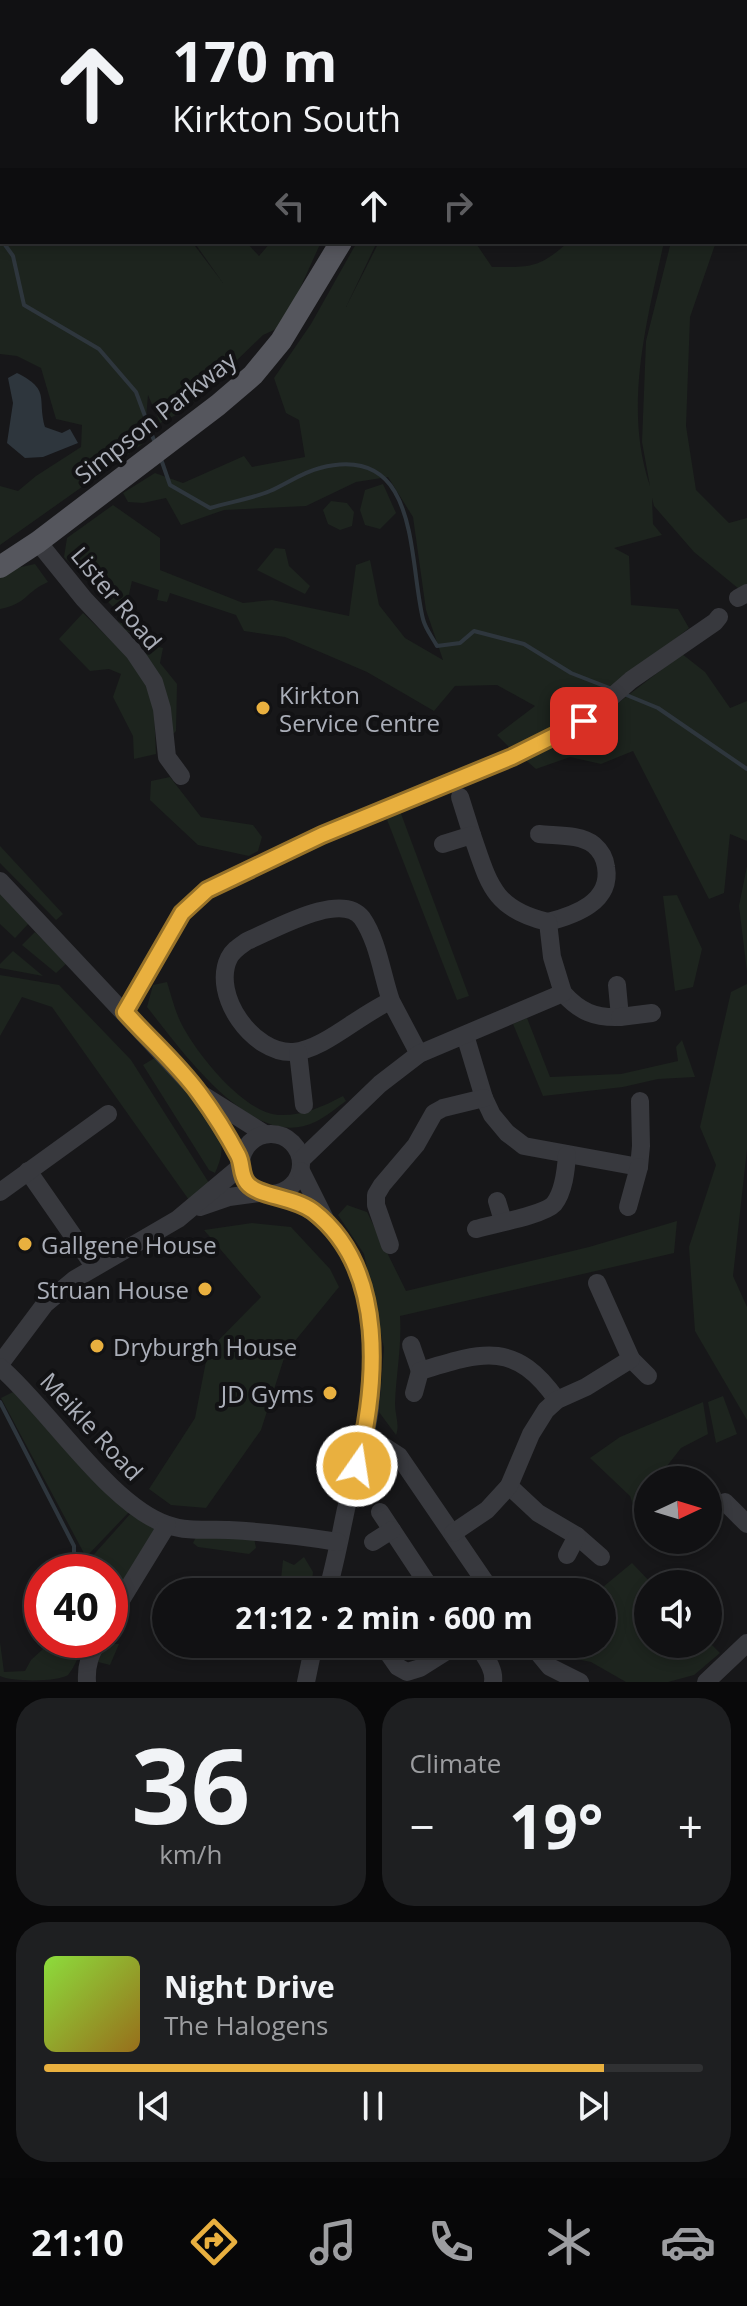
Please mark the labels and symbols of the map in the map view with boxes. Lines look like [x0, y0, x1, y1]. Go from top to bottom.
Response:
street label: Simpson Parkway [67, 343, 244, 491]
street label: Lister Road [64, 539, 170, 657]
place label: Kirkton Service Centre [279, 678, 440, 739]
pin [550, 687, 618, 755]
marker: Kirkton Service Centre [254, 699, 272, 717]
place label: Gallgene House [41, 1228, 217, 1261]
marker: Gallgene House [16, 1235, 34, 1253]
place label: Struan House [37, 1273, 189, 1306]
marker: Struan House [196, 1280, 214, 1298]
place label: Dryburgh House [113, 1330, 297, 1363]
marker: Dryburgh House [88, 1337, 106, 1355]
street label: Meikle Road [33, 1365, 151, 1487]
place label: JD Gyms [219, 1377, 314, 1410]
marker: JD Gyms [321, 1384, 339, 1402]
position arrow [315, 1424, 399, 1508]
north arrow [634, 1466, 722, 1554]
speed limit sign: 40 [24, 1554, 128, 1658]

